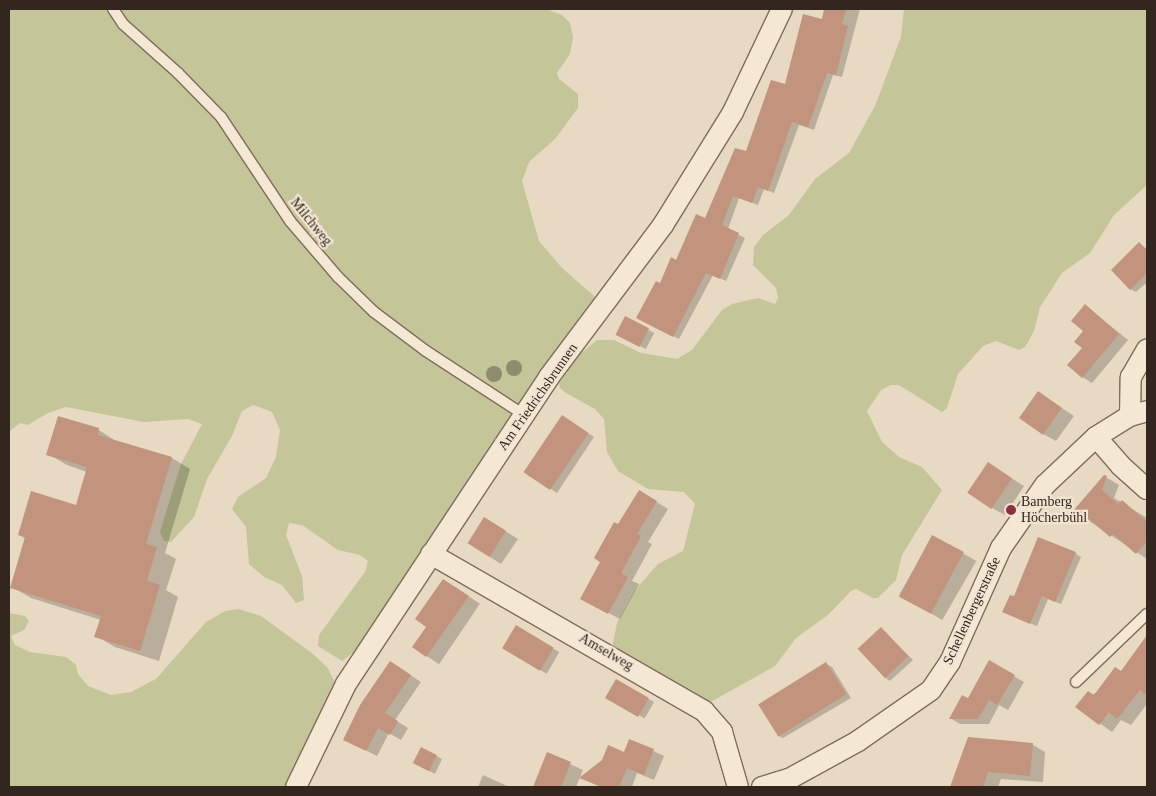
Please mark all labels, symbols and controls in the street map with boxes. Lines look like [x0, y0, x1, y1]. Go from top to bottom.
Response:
street label: Milchweg [287, 195, 335, 249]
street label: Am Friedrichsbrunnen [495, 340, 581, 454]
place label: Bamberg Höcherbühl [1021, 494, 1087, 526]
marker: Bamberg Höcherbühl [1005, 504, 1017, 516]
street label: Schellenbergerstraße [940, 554, 1004, 668]
street label: Amselweg [576, 630, 636, 674]

